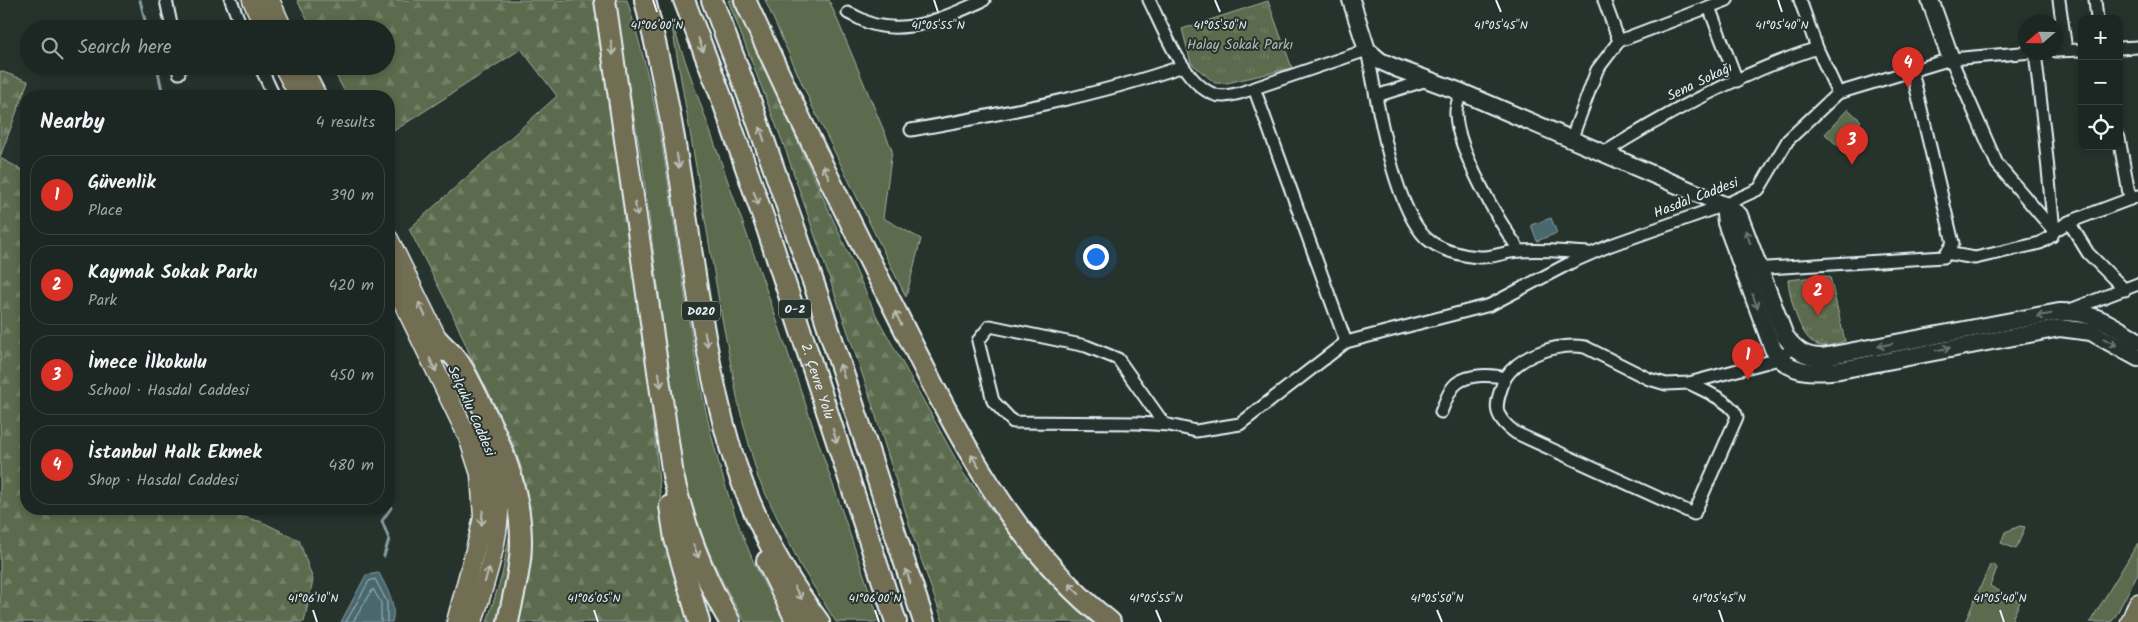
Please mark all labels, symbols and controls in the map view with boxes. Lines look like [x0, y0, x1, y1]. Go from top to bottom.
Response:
north arrow [2018, 15, 2063, 60]
map controls [2078, 15, 2123, 150]
button: + [2078, 15, 2123, 60]
text: 41°06'00"N [631, 16, 683, 35]
text: 41°05'55"N [911, 16, 965, 35]
text: 41°05'50"N [1193, 16, 1247, 35]
text: 41°05'45"N [1474, 16, 1528, 35]
text: 41°05'40"N [1755, 16, 1809, 35]
search box [20, 20, 395, 75]
text: Search here [78, 33, 172, 63]
icon: search [38, 34, 66, 62]
park label: Halay Sokak Parkı [1187, 34, 1293, 56]
one-way arrow [698, 38, 707, 53]
one-way arrow [608, 40, 618, 56]
pin: 4 [1892, 47, 1924, 88]
street label: Sena Sokağı [1663, 57, 1737, 107]
button: − [2078, 60, 2123, 105]
button: locate [2078, 105, 2123, 150]
text: Nearby [40, 106, 105, 139]
text: 4 results [316, 110, 375, 135]
pin: 3 [1836, 124, 1868, 165]
one-way arrow [757, 127, 766, 143]
one-way arrow [673, 153, 683, 169]
one-way arrow [820, 165, 830, 180]
text: Güvenlik [88, 168, 156, 198]
street label: Hasdal Caddesi [1650, 172, 1742, 224]
text: 1 [55, 183, 59, 208]
text: 390 m [330, 183, 374, 208]
one-way arrow [752, 190, 761, 206]
text: Place [88, 198, 122, 223]
one-way arrow [631, 201, 641, 217]
one-way arrow [1742, 229, 1751, 244]
your location [1083, 244, 1109, 270]
text: Kaymak Sokak Parkı [88, 258, 257, 288]
text: 2 [52, 273, 62, 298]
text: 420 m [329, 273, 374, 298]
pin: 2 [1802, 275, 1834, 316]
text: Park [88, 288, 117, 313]
one-way arrow [1751, 293, 1760, 308]
road number: O-2 [779, 300, 811, 318]
one-way arrow [417, 301, 427, 316]
road number: D020 [682, 302, 720, 321]
one-way arrow [2037, 310, 2053, 320]
one-way arrow [893, 311, 902, 326]
one-way arrow [702, 330, 712, 346]
one-way arrow [2102, 337, 2116, 347]
pin: 1 [1732, 339, 1764, 380]
street label: 2. Çevre Yolu [794, 340, 840, 423]
one-way arrow [1877, 341, 1893, 350]
one-way arrow [1935, 344, 1951, 354]
text: İmece İlkokulu [88, 348, 206, 378]
one-way arrow [428, 358, 438, 373]
street label: Selçuklu Caddesi [441, 362, 501, 460]
text: 3 [53, 363, 61, 388]
text: 450 m [329, 363, 374, 388]
one-way arrow [837, 363, 847, 379]
one-way arrow [655, 372, 665, 388]
text: School · Hasdal Caddesi [88, 378, 249, 403]
one-way arrow [831, 427, 840, 443]
text: İstanbul Halk Ekmek [88, 438, 262, 468]
text: 4 [53, 453, 61, 478]
text: 480 m [328, 453, 374, 478]
one-way arrow [969, 455, 979, 469]
text: Shop · Hasdal Caddesi [88, 468, 238, 493]
one-way arrow [477, 509, 487, 525]
one-way arrow [691, 543, 701, 558]
one-way arrow [483, 568, 493, 584]
one-way arrow [903, 569, 912, 584]
one-way arrow [1068, 583, 1080, 595]
one-way arrow [794, 586, 804, 600]
text: 41°06'10"N [288, 589, 338, 608]
text: 41°06'05"N [567, 589, 621, 608]
text: 41°06'00"N [849, 589, 901, 608]
text: 41°05'55"N [1129, 589, 1183, 608]
text: 41°05'50"N [1410, 589, 1464, 608]
text: 41°05'45"N [1692, 589, 1746, 608]
text: 41°05'40"N [1973, 589, 2027, 608]

